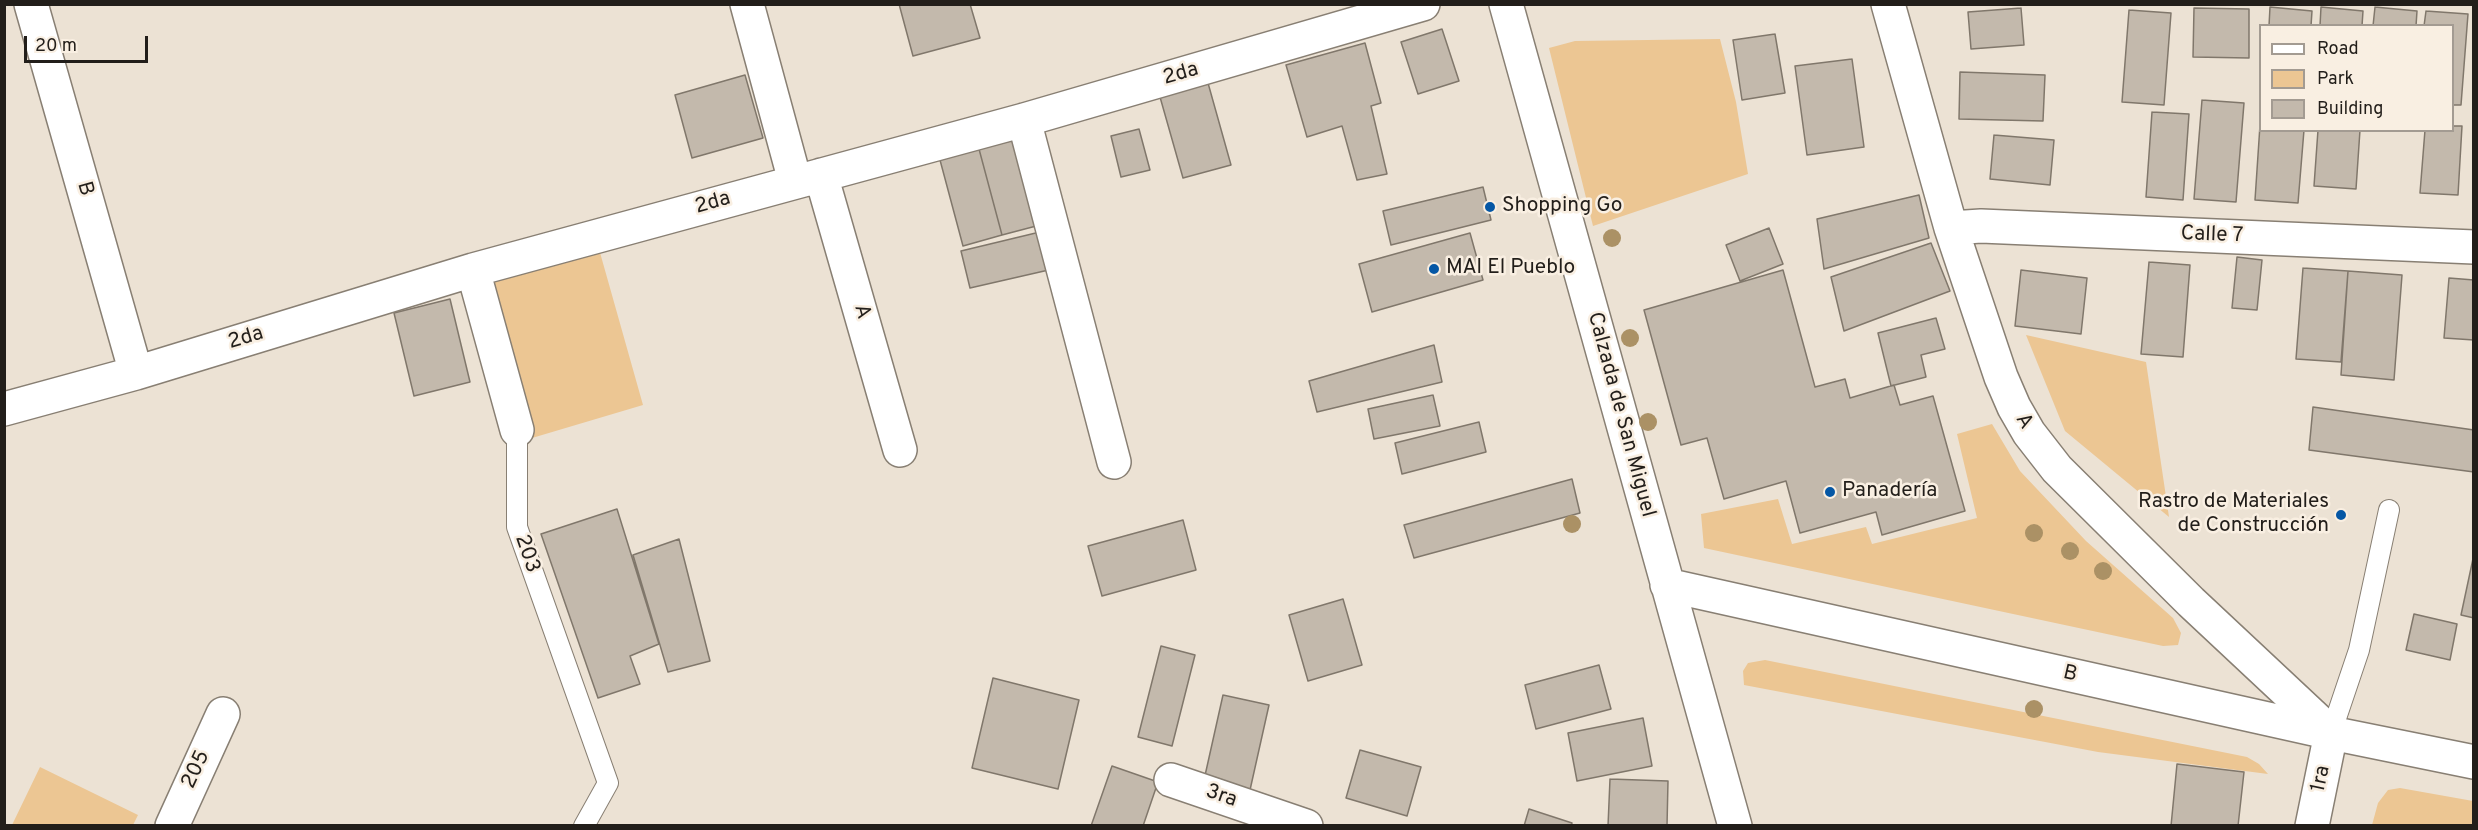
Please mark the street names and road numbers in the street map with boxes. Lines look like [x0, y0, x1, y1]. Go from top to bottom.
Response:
street label: 2da [1160, 58, 1202, 92]
street label: B [70, 179, 98, 199]
street label: 2da [692, 187, 734, 221]
street label: Calle 7 [2180, 222, 2244, 250]
street label: A [847, 302, 875, 322]
street label: Calzada de San Miguel [1581, 310, 1659, 520]
street label: 2da [225, 322, 267, 356]
street label: A [2009, 409, 2037, 435]
street label: 203 [508, 531, 544, 577]
street label: B [2060, 661, 2080, 689]
street label: 205 [177, 747, 217, 793]
street label: 1ra [2307, 763, 2337, 795]
street label: 3ra [1202, 780, 1240, 814]

